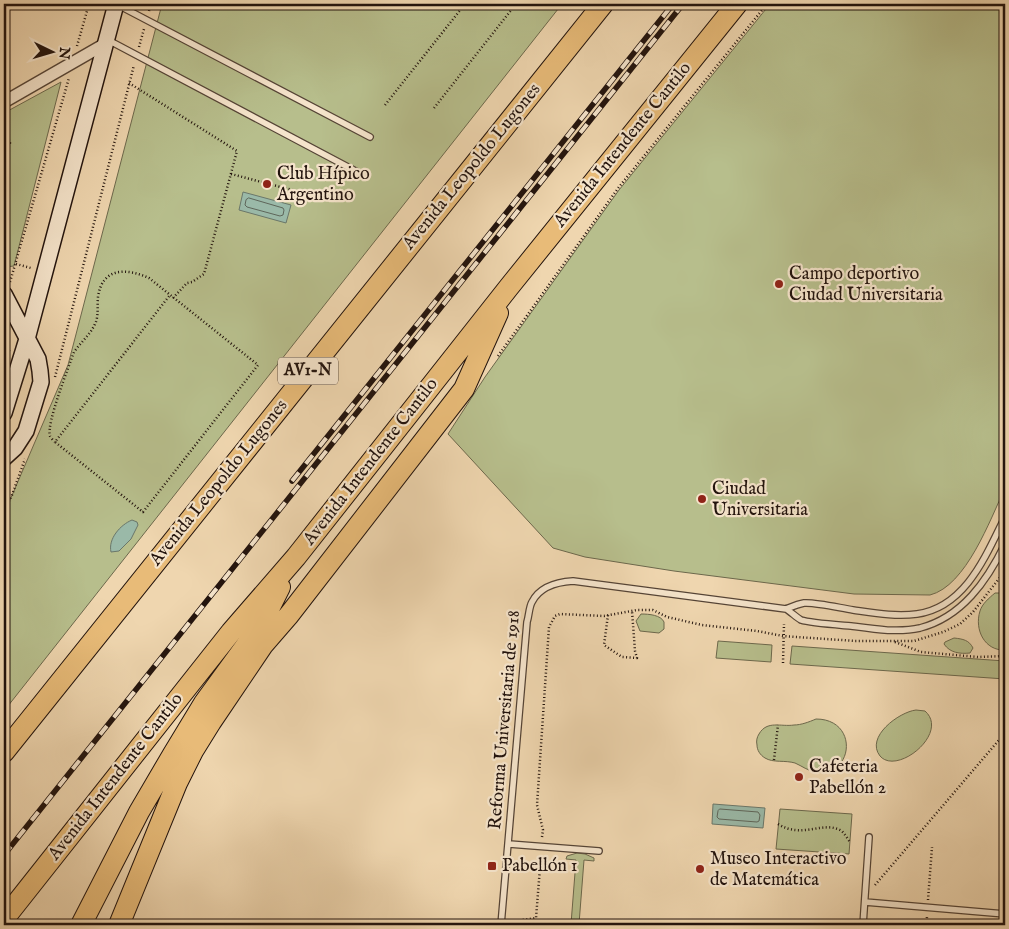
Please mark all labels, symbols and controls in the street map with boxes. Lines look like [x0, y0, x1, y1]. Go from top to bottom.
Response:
north arrow [28, 28, 78, 78]
text: N [54, 45, 74, 60]
street label: Avenida Intendente Cantilo [549, 57, 697, 233]
street label: Avenida Leopoldo Lugones [397, 79, 546, 256]
place label: Club Hípico Argentino [276, 163, 370, 207]
marker: Club Hípico Argentino [261, 178, 273, 190]
place label: Campo deportivo Ciudad Universitaria [789, 263, 943, 307]
marker: Campo deportivo Ciudad Universitaria [773, 278, 785, 290]
road number: AV1-N [278, 358, 338, 384]
street label: Avenida Intendente Cantilo [298, 373, 444, 551]
street label: Avenida Leopoldo Lugones [144, 395, 293, 572]
place label: Ciudad Universitaria [712, 478, 808, 522]
marker: Ciudad Universitaria [696, 493, 708, 505]
street label: Reforma Universitaria de 1918 [484, 609, 526, 831]
street label: Avenida Intendente Cantilo [43, 688, 189, 866]
place label: Cafeteria Pabellón 2 [809, 756, 886, 800]
marker: Cafeteria Pabellón 2 [793, 771, 805, 783]
place label: Museo Interactivo de Matemática [710, 848, 847, 892]
place label: Pabellón 1 [502, 855, 578, 878]
marker: Pabellón 1 [486, 860, 498, 872]
marker: Museo Interactivo de Matemática [694, 863, 706, 875]

